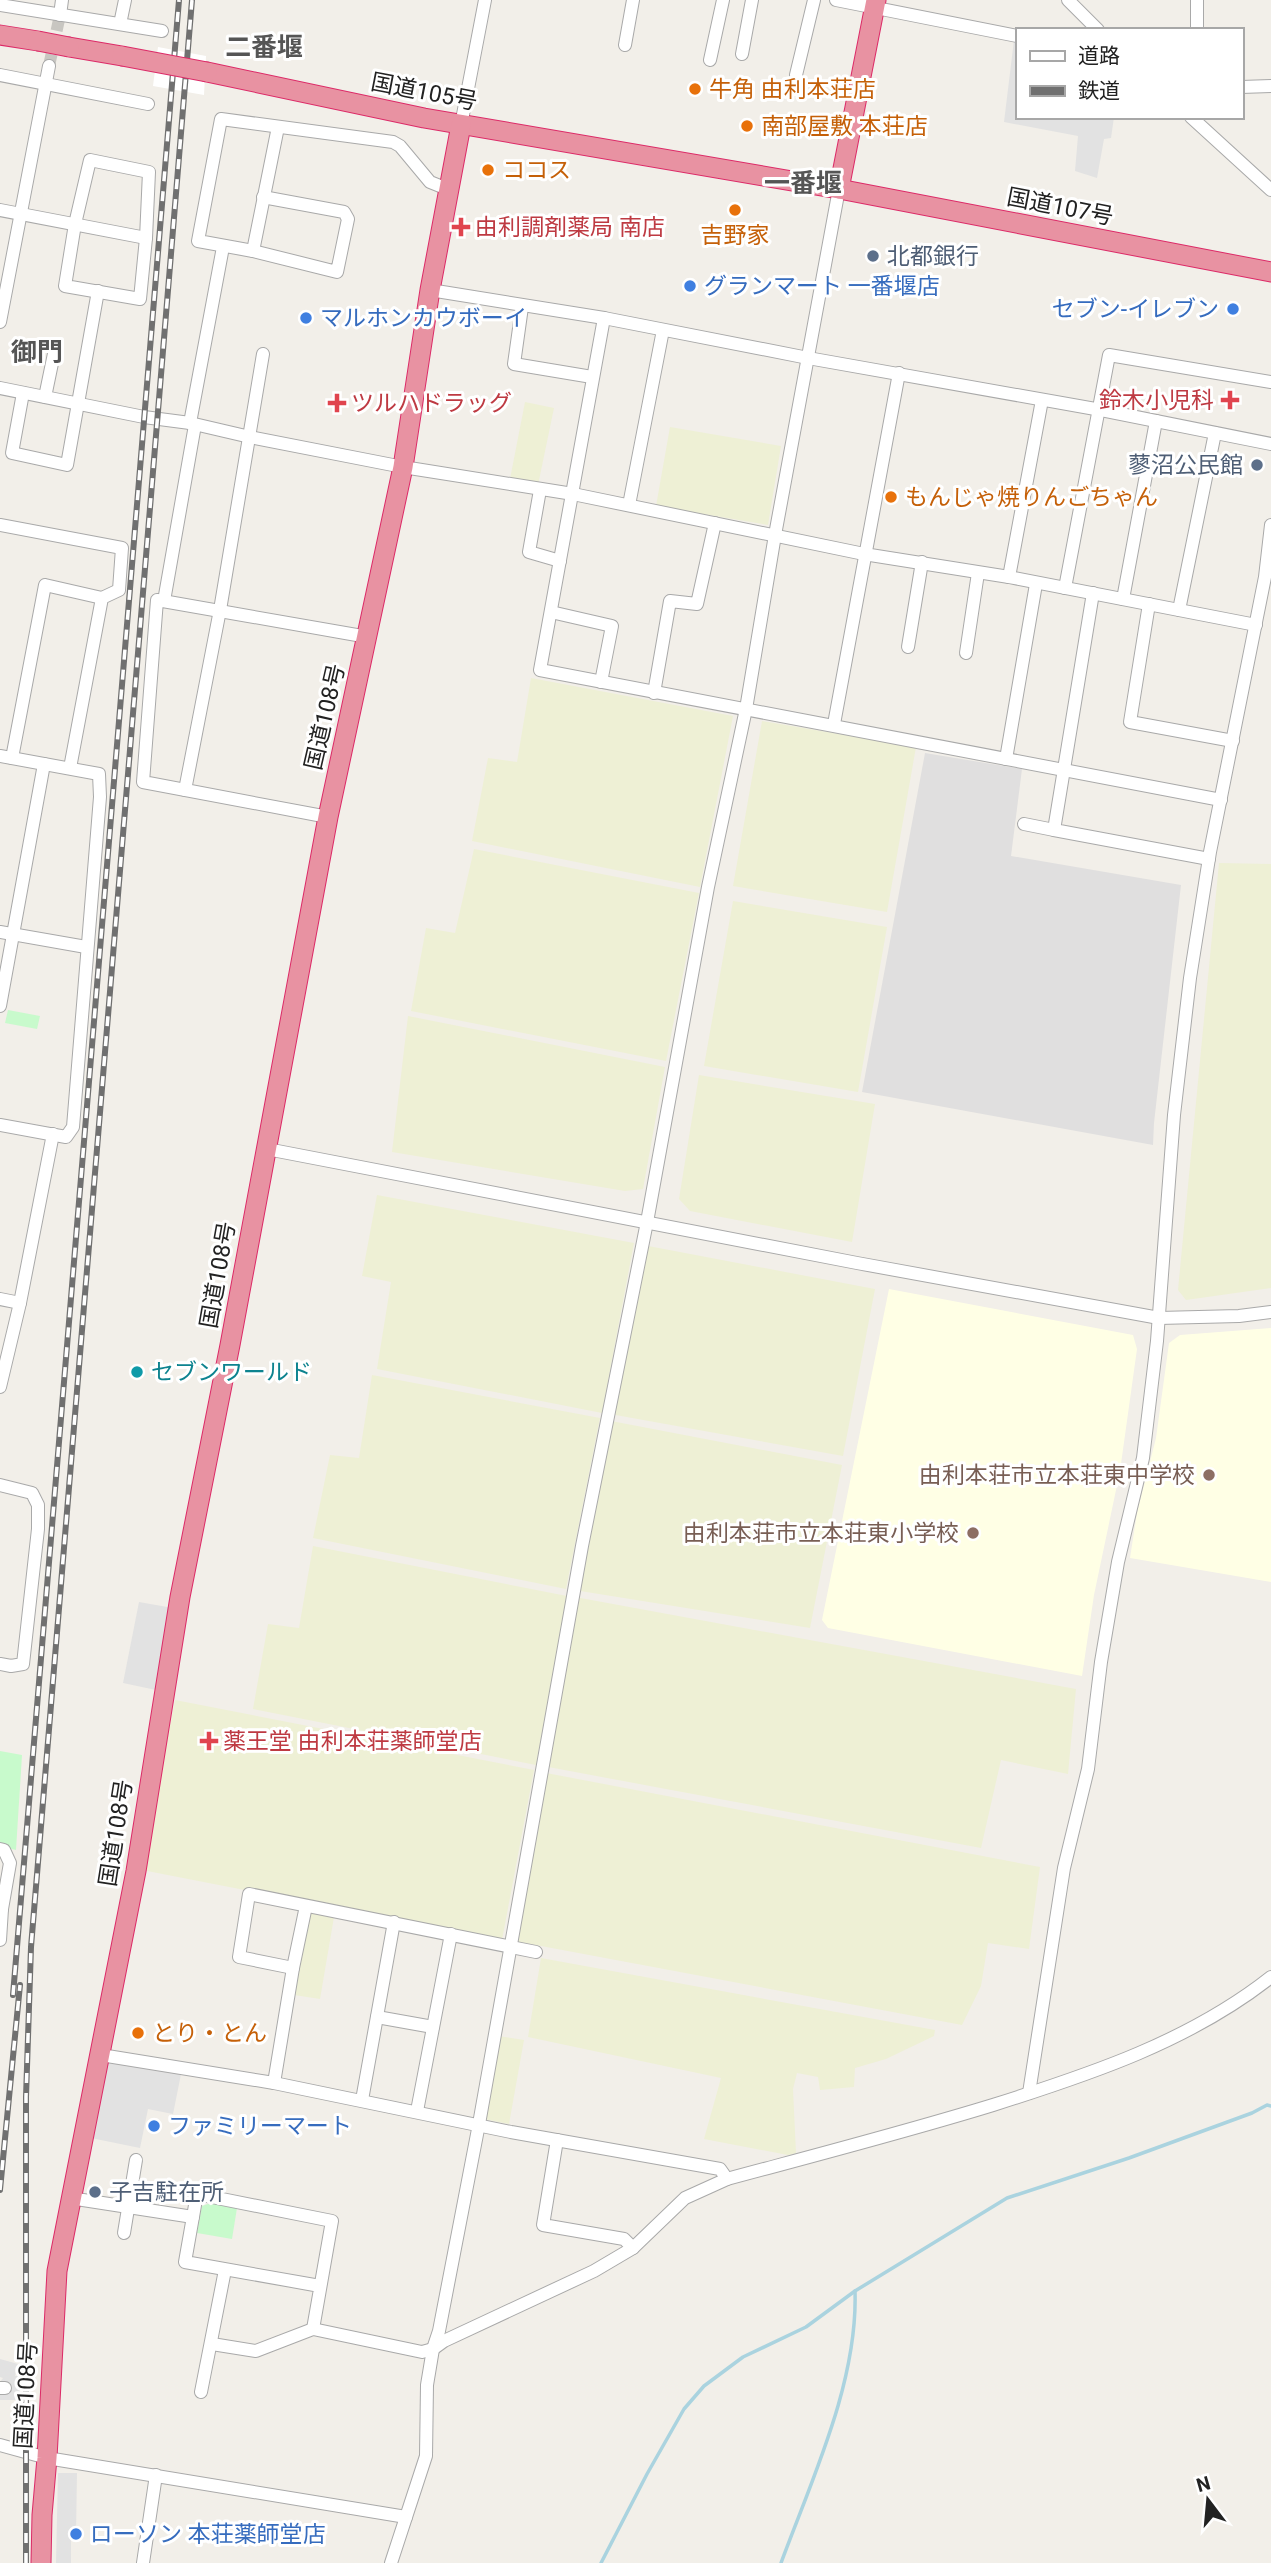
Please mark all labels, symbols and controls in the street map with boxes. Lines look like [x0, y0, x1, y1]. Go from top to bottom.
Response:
legend [1016, 28, 1243, 119]
district label: 二番堰 [225, 32, 303, 62]
text: 道路 [1078, 44, 1120, 68]
street label: 国道105号 [369, 68, 479, 116]
place label: 牛角 由利本荘店 [709, 76, 876, 103]
text: 鉄道 [1078, 79, 1120, 103]
marker: 牛角 由利本荘店 [687, 81, 703, 97]
place label: 南部屋敷 本荘店 [761, 113, 928, 140]
marker: 南部屋敷 本荘店 [739, 118, 755, 134]
place label: ココス [502, 157, 571, 184]
marker: ココス [480, 162, 496, 178]
district label: 一番堰 [764, 168, 842, 198]
street label: 国道107号 [1005, 183, 1115, 231]
marker: 吉野家 [727, 202, 743, 218]
place label: 由利調剤薬局 南店 [475, 214, 665, 241]
marker: 由利調剤薬局 南店 [453, 219, 469, 235]
place label: 吉野家 [701, 222, 770, 249]
place label: 北都銀行 [887, 243, 979, 270]
marker: 北都銀行 [865, 248, 881, 264]
place label: グランマート 一番堰店 [704, 273, 940, 300]
marker: グランマート 一番堰店 [682, 278, 698, 294]
place label: セブン-イレブン [1052, 296, 1219, 323]
marker: セブン-イレブン [1225, 301, 1241, 317]
place label: マルホンカウボーイ [320, 305, 527, 332]
marker: マルホンカウボーイ [298, 310, 314, 326]
district label: 御門 [11, 337, 63, 367]
place label: 鈴木小児科 [1099, 387, 1214, 414]
place label: ツルハドラッグ [351, 390, 512, 417]
marker: 鈴木小児科 [1220, 390, 1240, 410]
marker: ツルハドラッグ [329, 395, 345, 411]
place label: 蓼沼公民館 [1128, 452, 1243, 479]
marker: 蓼沼公民館 [1249, 457, 1265, 473]
place label: もんじゃ焼りんごちゃん [905, 484, 1158, 511]
marker: もんじゃ焼りんごちゃん [883, 489, 899, 505]
street label: 国道108号 [300, 661, 350, 773]
street label: 国道108号 [195, 1220, 241, 1330]
place label: セブンワールド [151, 1359, 312, 1386]
marker: セブンワールド [129, 1364, 145, 1380]
place label: 由利本荘市立本荘東中学校 [919, 1462, 1195, 1489]
marker: 由利本荘市立本荘東中学校 [1201, 1467, 1217, 1483]
place label: 由利本荘市立本荘東小学校 [683, 1520, 959, 1547]
marker: 由利本荘市立本荘東小学校 [965, 1525, 981, 1541]
place label: 薬王堂 由利本荘薬師堂店 [223, 1728, 482, 1755]
marker: 薬王堂 由利本荘薬師堂店 [201, 1733, 217, 1749]
street label: 国道108号 [94, 1778, 138, 1888]
place label: とり・とん [152, 2020, 267, 2047]
marker: とり・とん [130, 2025, 146, 2041]
place label: ファミリーマート [168, 2113, 352, 2140]
marker: ファミリーマート [146, 2118, 162, 2134]
place label: 子吉駐在所 [109, 2179, 224, 2206]
marker: 子吉駐在所 [87, 2184, 103, 2200]
street label: 国道108号 [10, 2340, 42, 2450]
north arrow [1173, 2465, 1243, 2535]
text: N [1194, 2471, 1213, 2497]
place label: ローソン 本荘薬師堂店 [90, 2521, 326, 2548]
marker: ローソン 本荘薬師堂店 [68, 2526, 84, 2542]

